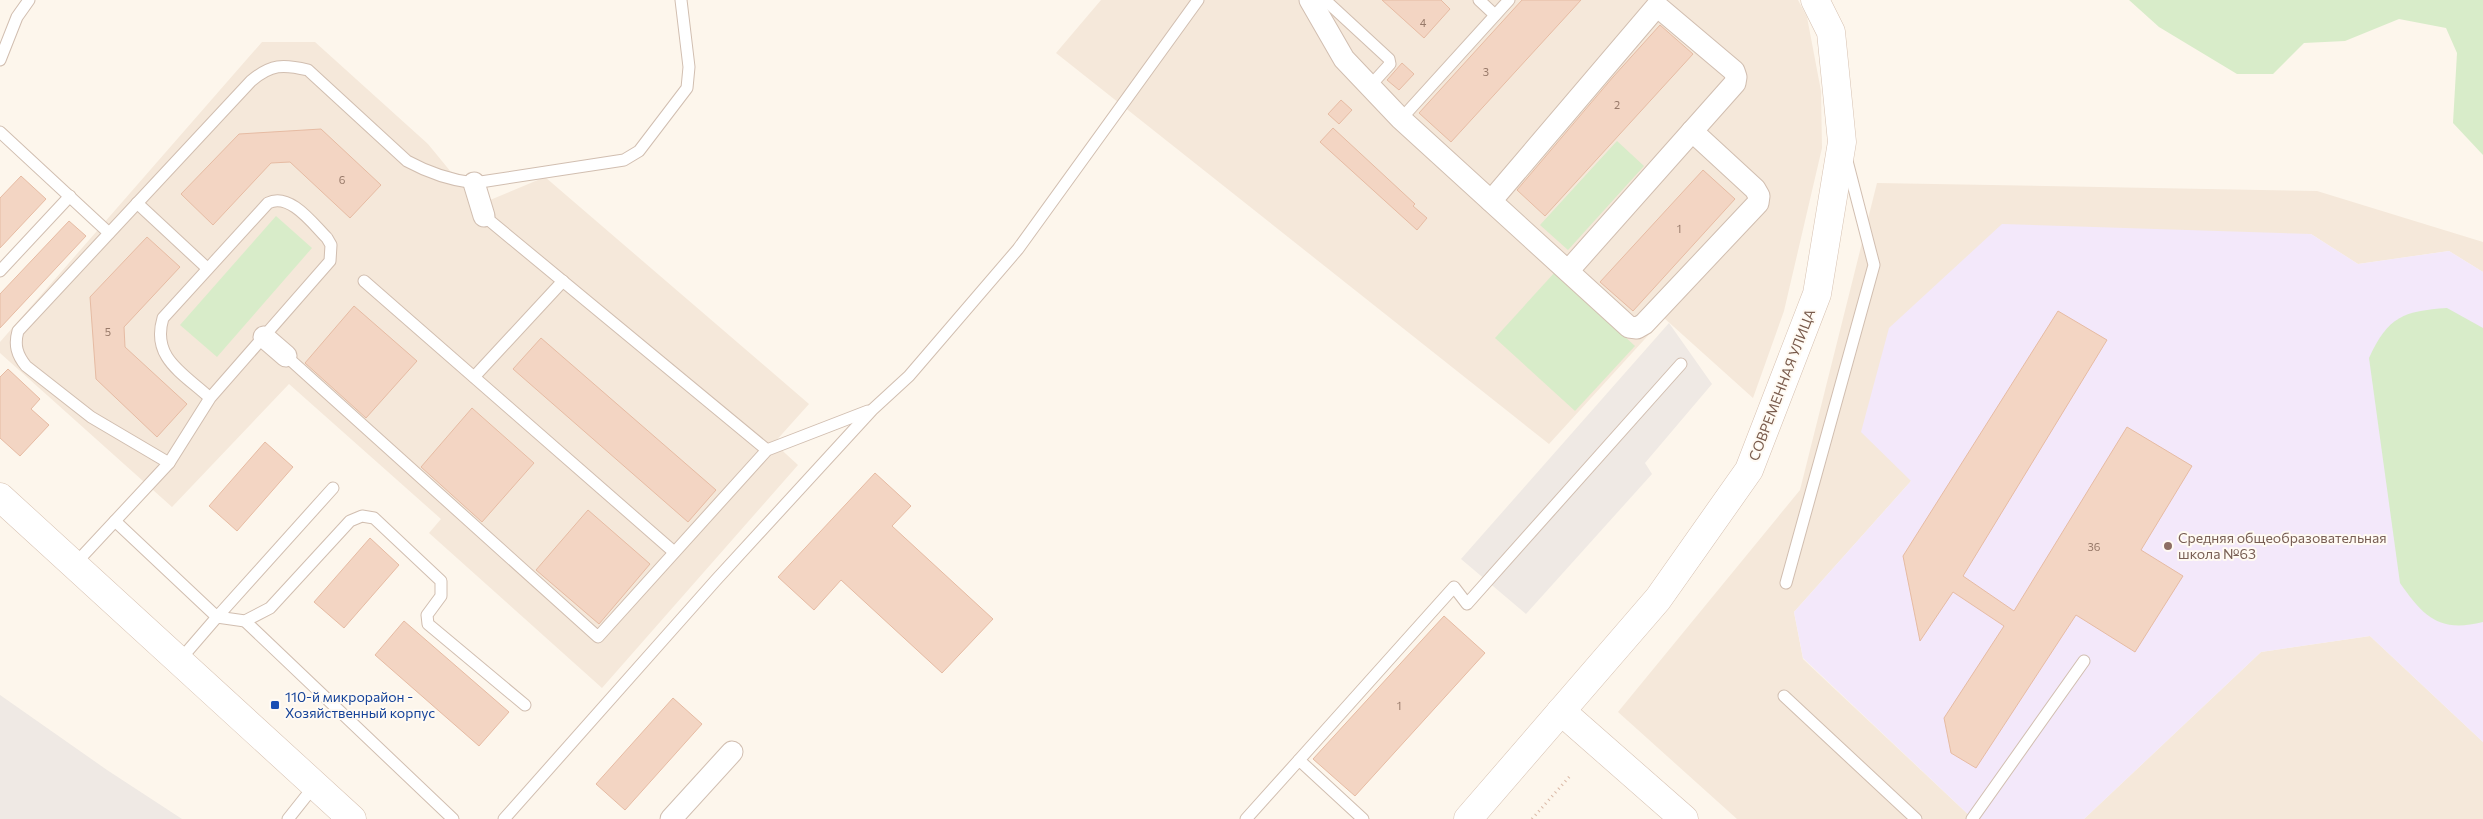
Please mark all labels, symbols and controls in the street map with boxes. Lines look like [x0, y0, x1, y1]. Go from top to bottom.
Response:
house number: 4 [1420, 16, 1427, 29]
house number: 3 [1483, 65, 1489, 78]
house number: 2 [1614, 98, 1620, 111]
house number: 6 [339, 173, 346, 186]
house number: 1 [1677, 222, 1681, 235]
street label: СОВРЕМЕННАЯ УЛИЦА [1745, 306, 1818, 463]
house number: 5 [105, 325, 111, 338]
place label: Средняя общеобразовательная школа №63 [2178, 529, 2387, 562]
house number: 36 [2088, 540, 2101, 553]
marker: Средняя общеобразовательная школа №63 [2162, 540, 2174, 552]
place label: 110-й микрорайон - Хозяйственный корпус [285, 688, 435, 721]
marker: 110-й микрорайон - Хозяйственный корпус [269, 699, 281, 711]
house number: 1 [1397, 699, 1401, 712]

